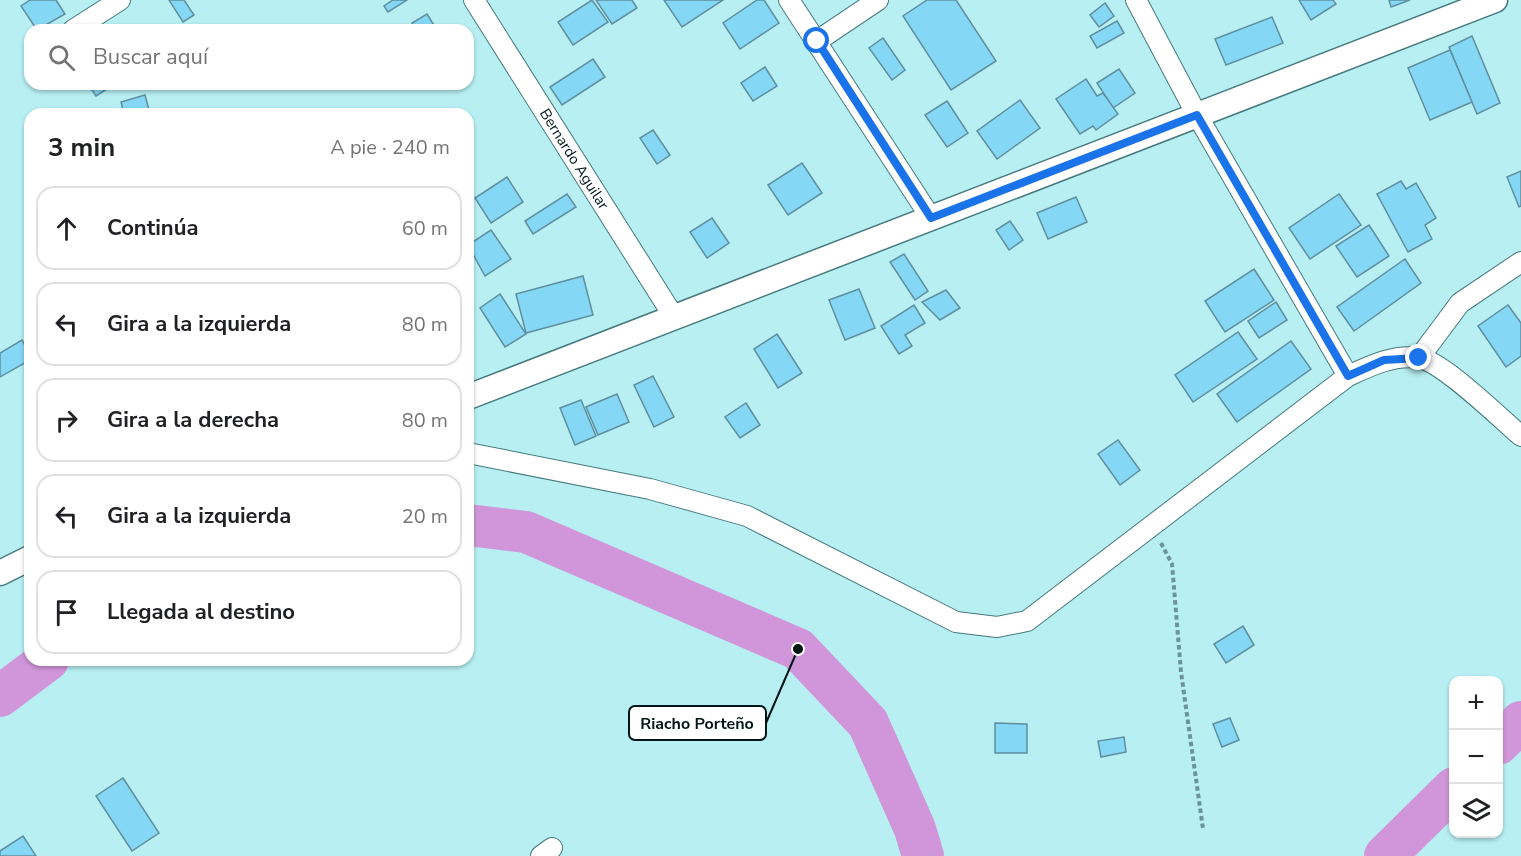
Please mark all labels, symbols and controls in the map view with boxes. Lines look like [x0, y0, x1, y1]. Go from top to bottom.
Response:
search box [24, 24, 474, 90]
route start [803, 27, 829, 53]
icon: search [45, 41, 78, 74]
text: Buscar aquí [93, 42, 208, 72]
street label: Bernardo Aguilar [535, 105, 614, 214]
text: 3 min [48, 130, 115, 165]
text: A pie · 240 m [330, 134, 450, 161]
icon: ahead [50, 212, 83, 245]
text: Continúa [107, 213, 198, 243]
text: 60 m [402, 215, 448, 242]
icon: left [50, 308, 83, 341]
text: Gira a la izquierda [107, 309, 291, 339]
text: 80 m [402, 311, 448, 338]
route end [1405, 344, 1431, 370]
icon: right [50, 404, 83, 437]
text: Gira a la derecha [107, 405, 279, 435]
text: 80 m [402, 407, 448, 434]
icon: left [50, 500, 83, 533]
text: Gira a la izquierda [107, 501, 291, 531]
text: 20 m [402, 503, 448, 530]
icon: arrive [50, 596, 83, 629]
text: Llegada al destino [107, 597, 295, 627]
map controls [1449, 676, 1503, 838]
button: + [1449, 676, 1503, 730]
callout: Riacho Porteño [629, 706, 766, 740]
text: Riacho Porteño [640, 713, 754, 735]
button: − [1449, 730, 1503, 784]
button: layers [1449, 784, 1503, 838]

